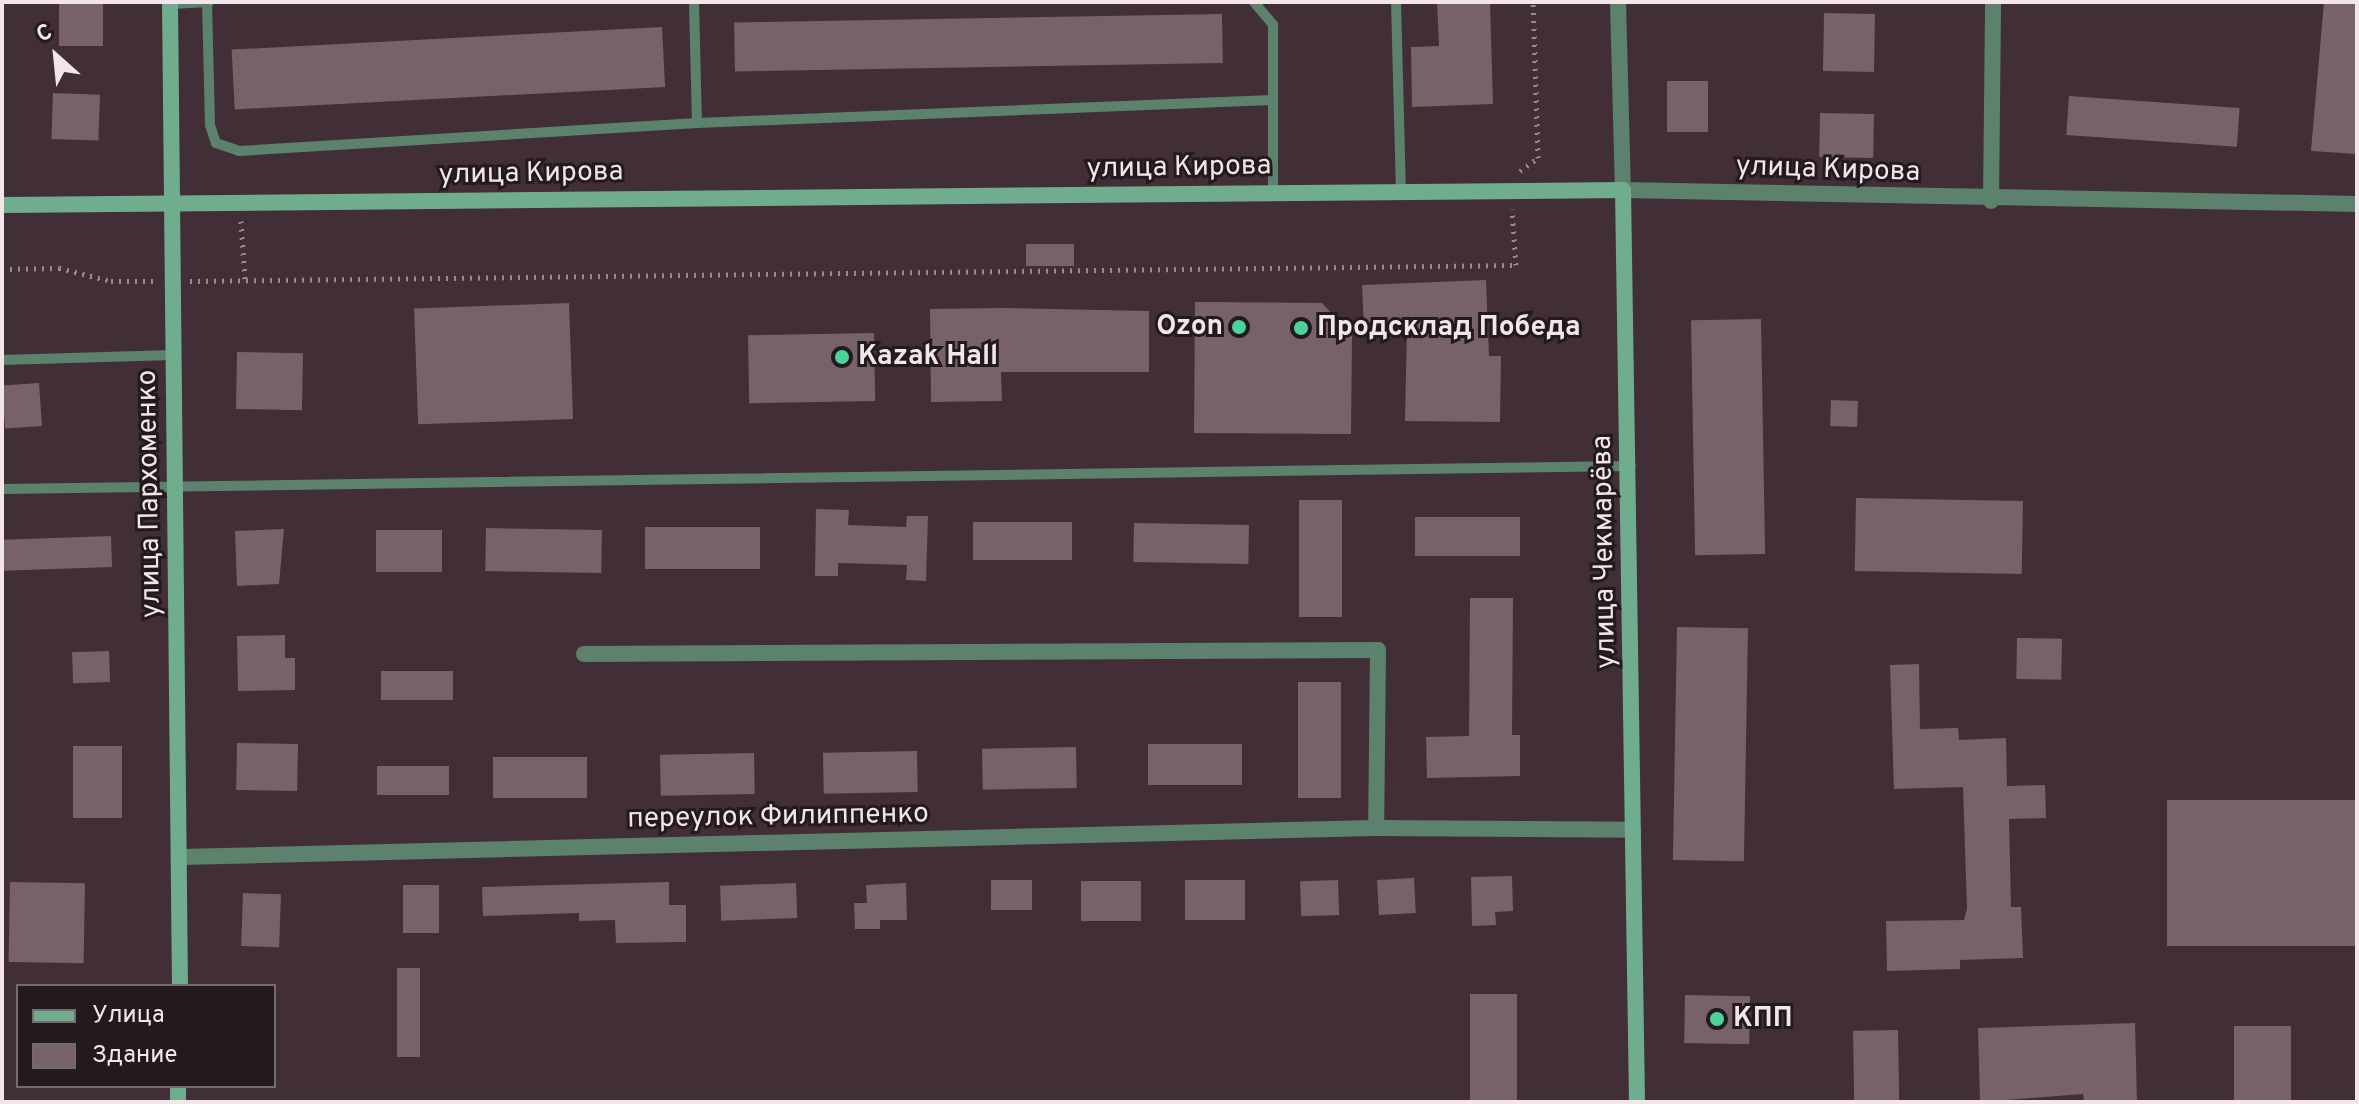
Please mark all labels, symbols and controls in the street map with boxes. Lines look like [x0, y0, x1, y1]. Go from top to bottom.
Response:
north arrow [16, 16, 96, 96]
text: С [32, 19, 57, 49]
street label: улица Кирова [1086, 150, 1272, 186]
street label: улица Кирова [1735, 150, 1921, 190]
street label: улица Кирова [438, 156, 624, 192]
place label: Ozon [1156, 310, 1223, 344]
place label: Продсклад Победа [1317, 311, 1581, 345]
marker: Ozon [1230, 318, 1248, 336]
marker: Продсклад Победа [1292, 319, 1310, 337]
place label: Kazak Hall [858, 340, 998, 374]
marker: Kazak Hall [833, 348, 851, 366]
street label: улица Пархоменко [131, 370, 169, 618]
street label: улица Чекмарёва [1586, 435, 1624, 669]
street label: переулок Филиппенко [627, 798, 929, 836]
legend [16, 984, 276, 1088]
text: Улица [92, 1001, 165, 1031]
place label: КПП [1733, 1002, 1793, 1036]
marker: КПП [1708, 1010, 1726, 1028]
text: Здание [92, 1041, 178, 1071]

